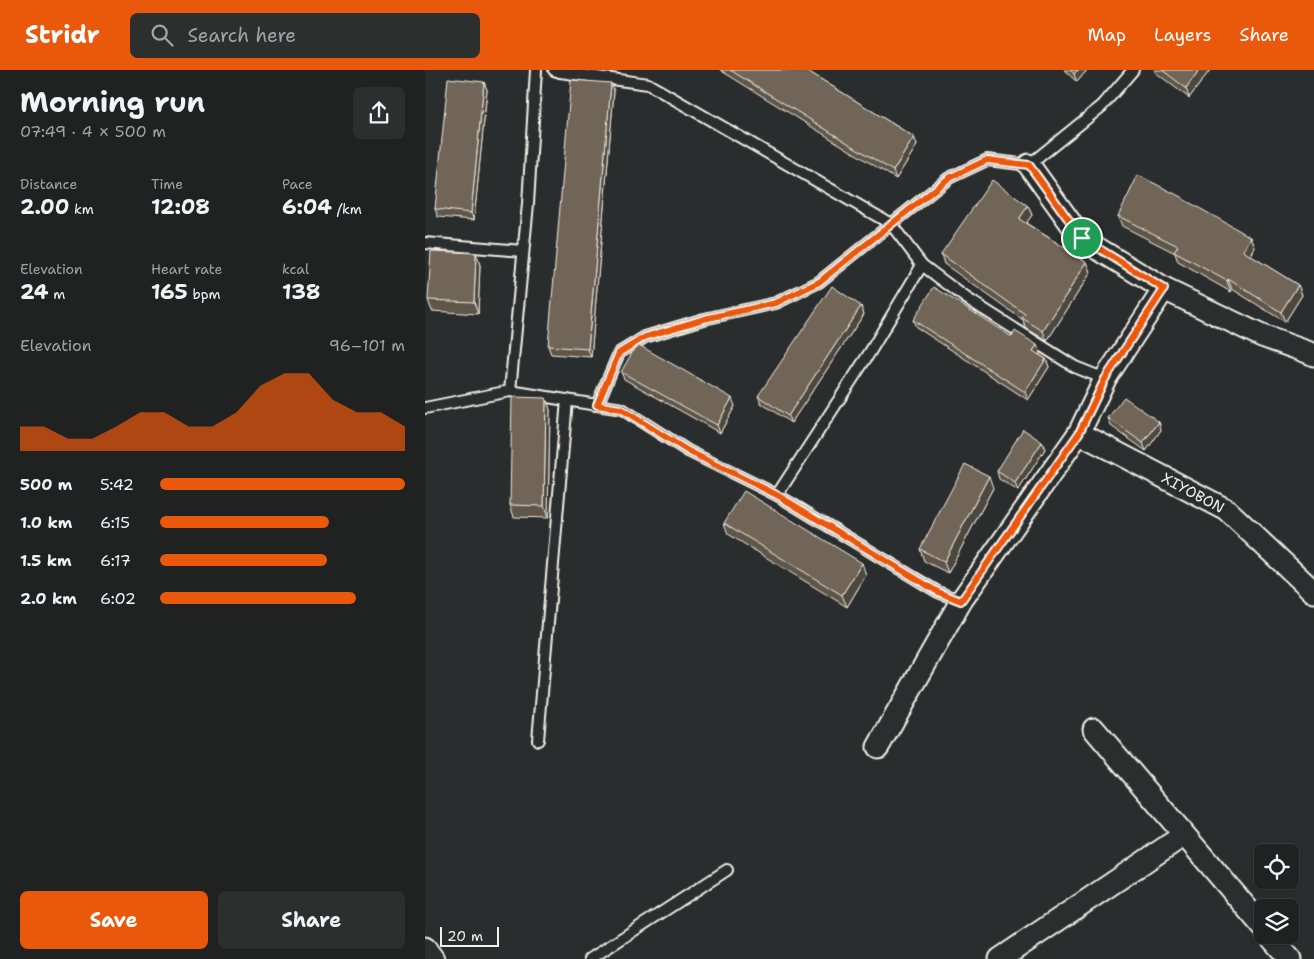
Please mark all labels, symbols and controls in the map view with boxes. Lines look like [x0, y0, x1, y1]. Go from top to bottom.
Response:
search box [130, 13, 480, 58]
text: Stridr [25, 19, 100, 51]
icon: search [148, 21, 176, 49]
text: Search here [188, 23, 296, 48]
text: Map [1088, 23, 1126, 47]
text: Layers [1154, 23, 1211, 47]
text: Share [1239, 23, 1289, 47]
text: Morning run [20, 83, 205, 121]
button: share [353, 87, 405, 139]
text: 07:49 · 4 × 500 m [20, 121, 166, 142]
text: Distance [20, 175, 77, 193]
text: Time [151, 175, 183, 193]
text: Pace [282, 175, 313, 193]
text: 2.00 [20, 193, 69, 221]
text: 12:08 [151, 193, 210, 221]
text: 6:04 [282, 193, 332, 221]
text: km [69, 200, 94, 218]
text: /km [332, 200, 362, 218]
pin [1061, 217, 1103, 259]
icon: arrive [1068, 224, 1096, 252]
text: Elevation [20, 260, 83, 278]
text: Heart rate [151, 260, 222, 278]
text: kcal [282, 260, 309, 278]
text: 24 [20, 278, 49, 306]
text: 165 [151, 278, 188, 306]
text: 138 [282, 278, 320, 306]
text: m [49, 285, 65, 303]
text: bpm [188, 285, 221, 303]
text: Elevation [20, 335, 92, 356]
text: 96–101 m [329, 335, 405, 356]
street label: XIYOBON [1158, 468, 1228, 518]
text: 500 m [20, 474, 72, 495]
text: 5:42 [100, 474, 134, 495]
text: 1.0 km [20, 512, 72, 533]
text: 6:15 [100, 512, 130, 533]
text: 1.5 km [20, 550, 72, 571]
text: 6:17 [100, 550, 131, 571]
text: 2.0 km [20, 588, 77, 609]
text: 6:02 [100, 588, 136, 609]
map controls [1254, 844, 1299, 944]
button: locate [1254, 844, 1299, 889]
button: Save [20, 891, 208, 949]
button: Share [218, 891, 405, 949]
button: layers [1254, 899, 1299, 944]
scale bar [440, 924, 499, 947]
text: 20 m [447, 927, 483, 945]

